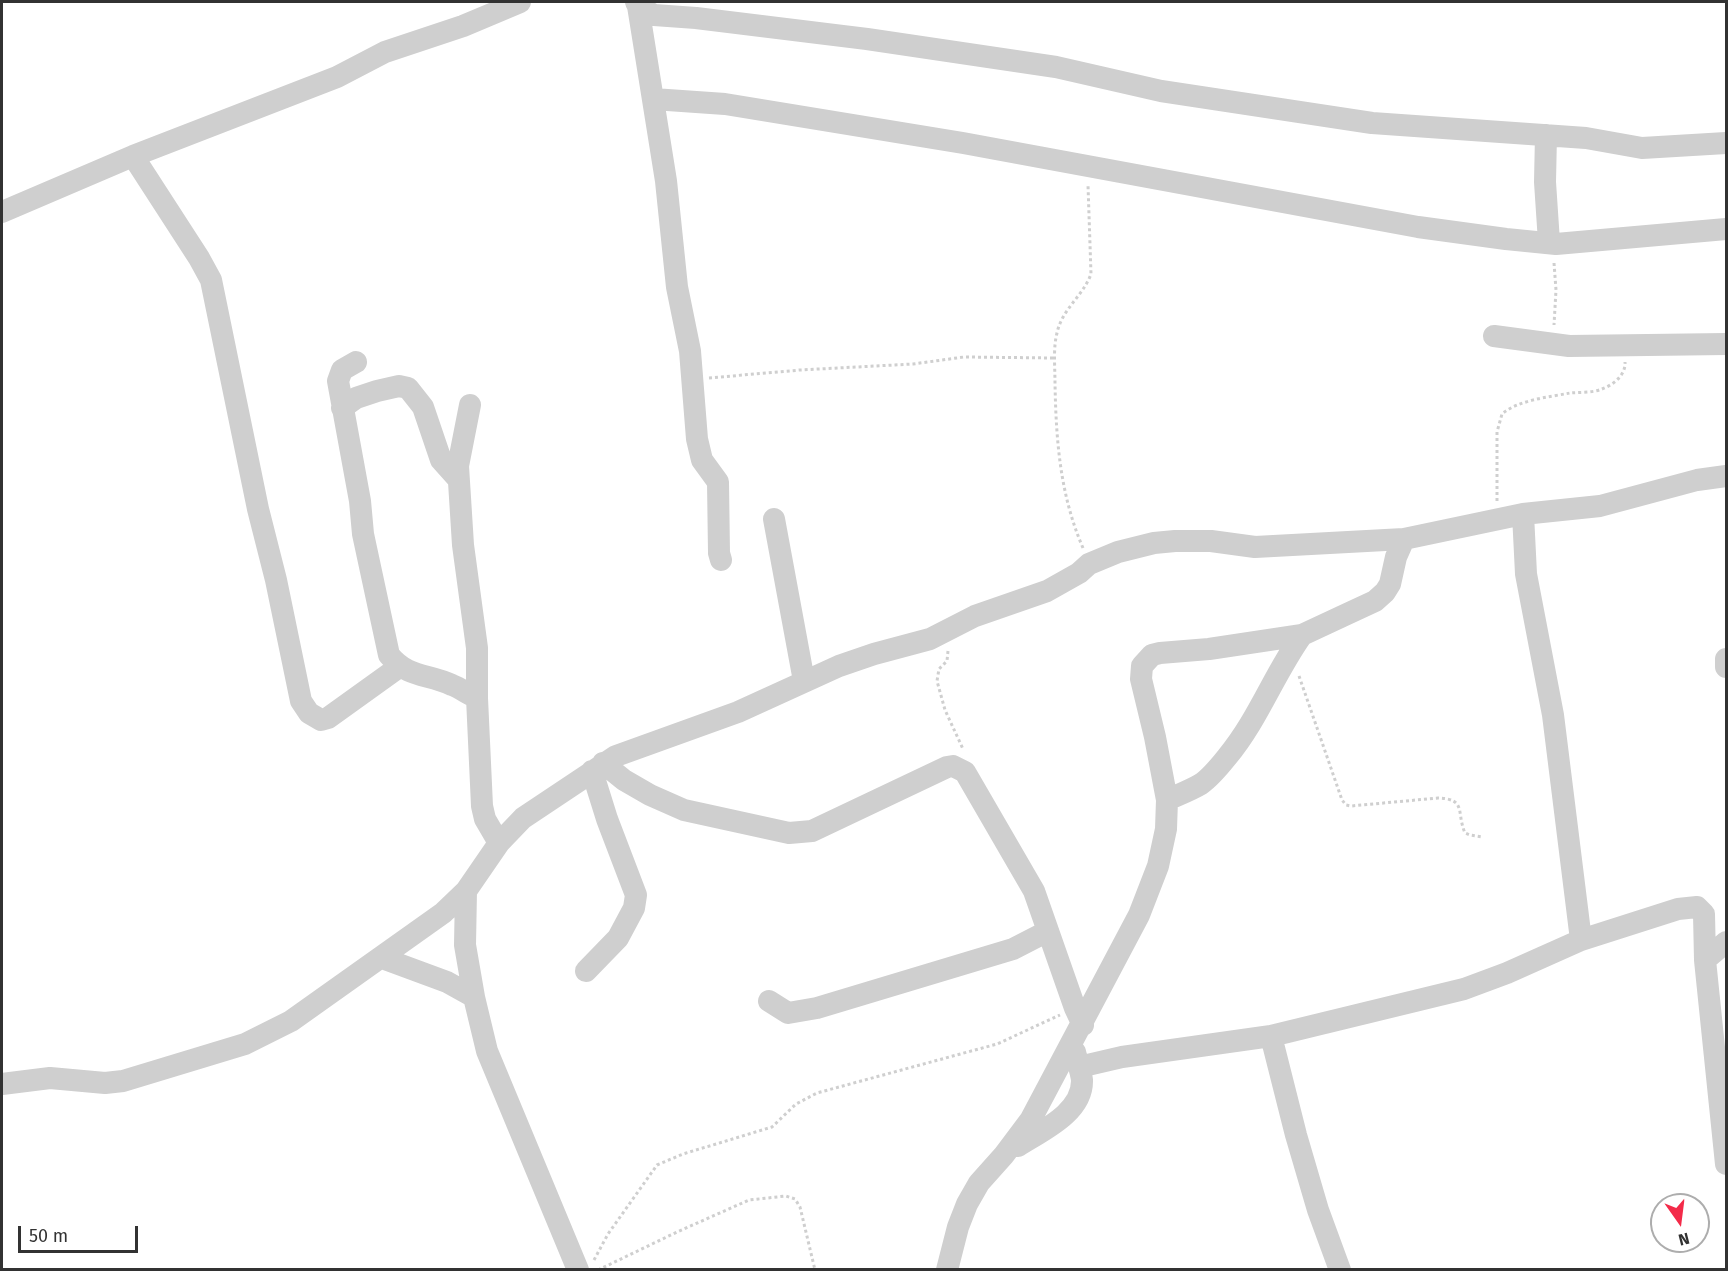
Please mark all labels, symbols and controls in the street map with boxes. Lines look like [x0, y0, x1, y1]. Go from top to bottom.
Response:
north arrow [1650, 1193, 1710, 1253]
scale bar [21, 1214, 141, 1252]
text: 50 m [29, 1225, 68, 1247]
text: N [1677, 1229, 1691, 1250]

